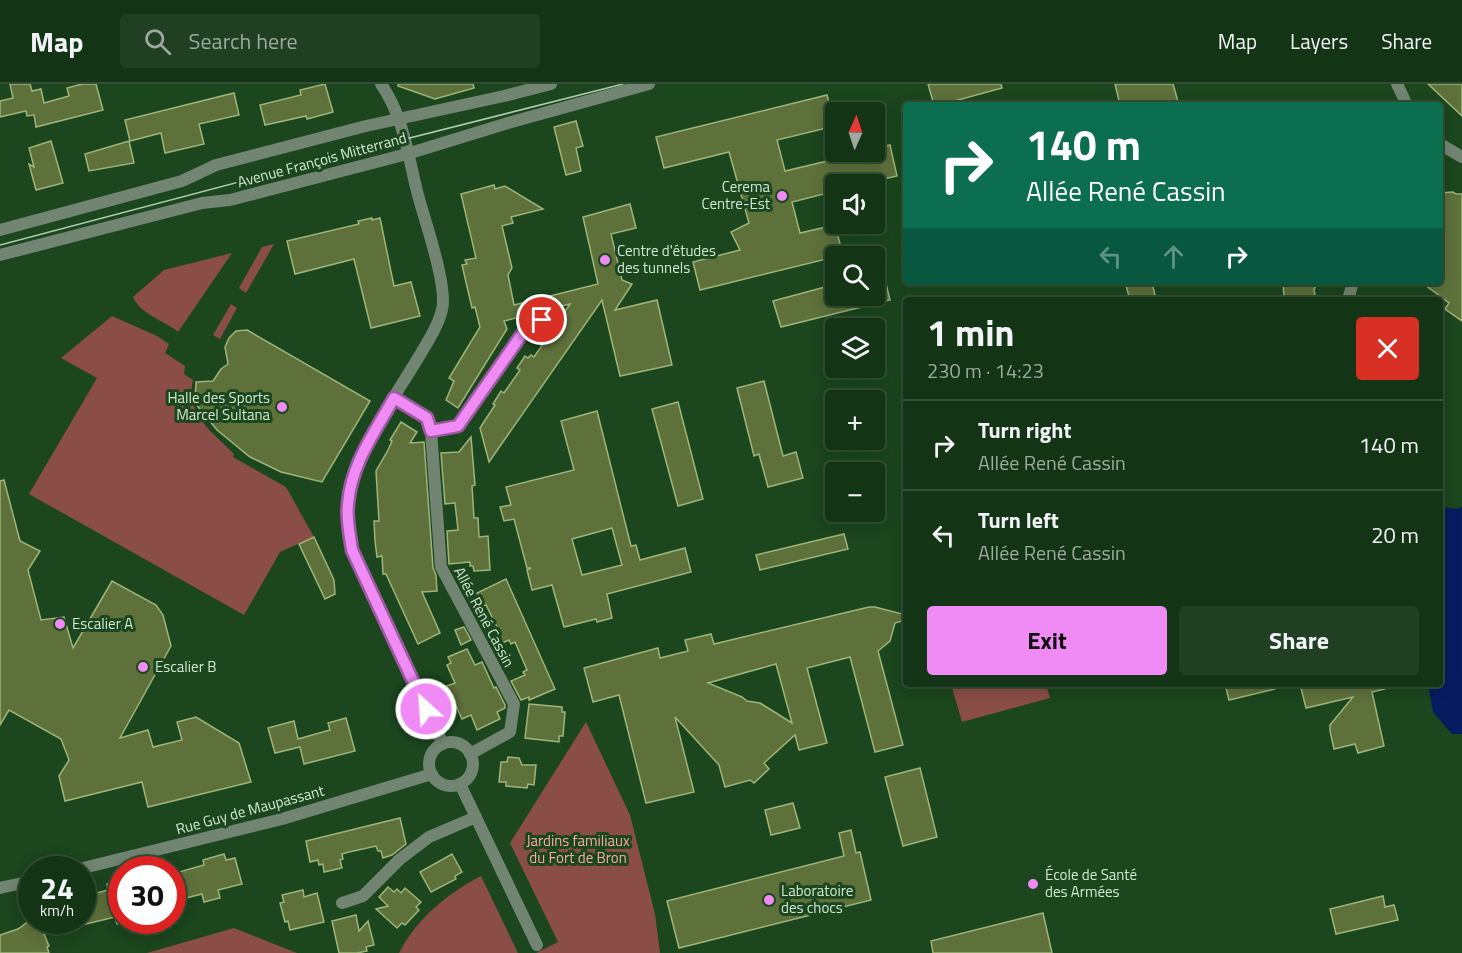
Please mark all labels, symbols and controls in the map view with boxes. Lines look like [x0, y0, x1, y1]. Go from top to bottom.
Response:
search box [120, 14, 540, 68]
text: Map [30, 20, 84, 63]
text: Search here [189, 24, 298, 58]
icon: search [141, 25, 174, 58]
text: Map [1218, 25, 1257, 57]
text: Layers [1290, 25, 1348, 57]
text: Share [1381, 25, 1432, 57]
north arrow [825, 102, 885, 162]
map controls [825, 102, 885, 522]
text: 140 m [1026, 112, 1141, 176]
street label: Avenue François Mitterrand [235, 126, 409, 193]
icon: right [927, 126, 1005, 204]
text: Allée René Cassin [1026, 170, 1226, 211]
button: sound [825, 174, 885, 234]
place label: Cerema Centre-Est [701, 175, 771, 215]
marker: Cerema Centre-Est [775, 189, 789, 203]
place label: Centre d'études des tunnels [617, 239, 716, 279]
icon: left [1094, 240, 1127, 273]
icon: ahead [1157, 240, 1190, 273]
icon: right [1220, 240, 1253, 273]
button: search [825, 246, 885, 306]
marker: Centre d'études des tunnels [598, 253, 612, 267]
pin [516, 294, 567, 345]
icon: arrive [525, 303, 558, 336]
text: 1 min [927, 305, 1014, 360]
button: close [1356, 317, 1419, 380]
button: layers [825, 318, 885, 378]
text: 230 m · 14:23 [927, 355, 1044, 386]
place label: Halle des Sports Marcel Sultana [167, 386, 270, 426]
button: + [825, 390, 885, 450]
marker: Halle des Sports Marcel Sultana [275, 400, 289, 414]
text: Turn right [978, 413, 1072, 447]
text: 140 m [1359, 428, 1419, 462]
icon: right [927, 429, 960, 462]
text: Allée René Cassin [978, 447, 1126, 478]
button: − [825, 462, 885, 522]
text: Turn left [978, 503, 1059, 537]
text: 20 m [1371, 518, 1419, 552]
icon: left [927, 519, 960, 552]
text: Allée René Cassin [978, 537, 1126, 568]
street label: Allée René Cassin [448, 562, 521, 671]
button: Exit [927, 606, 1167, 675]
button: Share [1179, 606, 1419, 675]
place label: Escalier A [72, 612, 133, 635]
marker: Escalier A [53, 617, 67, 631]
place label: Escalier B [155, 655, 216, 678]
marker: Escalier B [136, 660, 150, 674]
position arrow [394, 677, 458, 741]
street label: Rue Guy de Maupassant [173, 778, 327, 840]
park label: Jardins familiaux du Fort de Bron [526, 829, 630, 869]
speed limit sign: 30 [108, 856, 186, 934]
place label: École de Santé des Armées [1045, 863, 1137, 903]
text: 24 [40, 865, 74, 911]
marker: École de Santé des Armées [1026, 877, 1040, 891]
place label: Laboratoire des chocs [781, 879, 853, 919]
marker: Laboratoire des chocs [762, 893, 776, 907]
text: km/h [40, 899, 74, 922]

